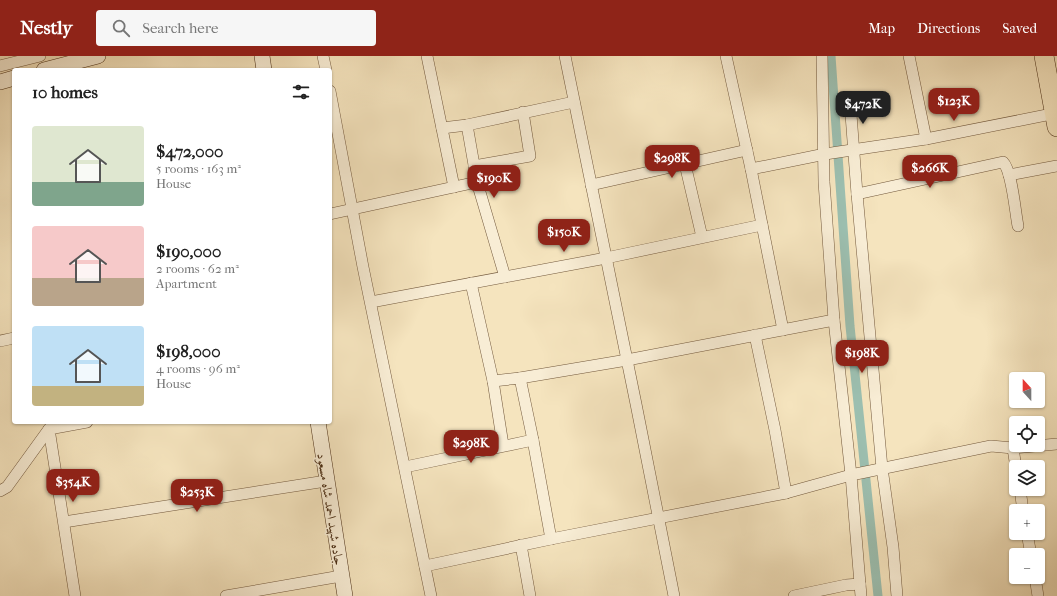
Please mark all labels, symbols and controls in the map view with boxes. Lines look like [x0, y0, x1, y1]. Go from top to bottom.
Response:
search box [96, 10, 376, 46]
text: Nestly [20, 17, 72, 39]
icon: search [110, 17, 132, 39]
text: Search here [142, 19, 218, 37]
text: Map [868, 20, 895, 37]
text: Directions [917, 20, 980, 37]
text: Saved [1002, 20, 1037, 37]
icon: filters [290, 81, 312, 103]
text: 10 homes [32, 82, 98, 102]
pin: $123K [926, 88, 982, 122]
pin: $472K [835, 91, 891, 125]
text: $123K [937, 93, 971, 108]
text: $472K [845, 96, 881, 111]
text: $472,000 [156, 141, 223, 161]
icon: home [64, 142, 112, 190]
pin: $298K [644, 145, 700, 179]
text: $298K [654, 150, 690, 165]
pin: $266K [902, 155, 958, 189]
text: $266K [911, 160, 949, 175]
text: 5 rooms · 163 m² [156, 161, 241, 176]
pin: $190K [466, 165, 522, 199]
text: $190K [476, 170, 512, 185]
text: House [156, 176, 191, 191]
pin: $150K [536, 219, 592, 253]
text: $150K [547, 224, 581, 239]
text: $190,000 [156, 241, 221, 261]
icon: home [64, 242, 112, 290]
text: 2 rooms · 62 m² [156, 261, 239, 276]
text: Apartment [156, 276, 217, 291]
pin: $198K [834, 340, 890, 374]
text: $198,000 [156, 341, 221, 361]
icon: home [64, 342, 112, 390]
text: $198K [845, 345, 879, 360]
text: 4 rooms · 96 m² [156, 361, 240, 376]
north arrow [1009, 372, 1045, 408]
map controls [1009, 372, 1045, 584]
text: House [156, 376, 191, 391]
button: locate [1009, 416, 1045, 452]
pin: $298K [443, 430, 499, 464]
text: $298K [453, 435, 489, 450]
street label: جاده شهيد احمد شاه مسعود [313, 452, 347, 567]
button: layers [1009, 460, 1045, 496]
pin: $354K [45, 469, 101, 503]
text: $354K [55, 474, 91, 489]
pin: $253K [169, 479, 225, 513]
text: $253K [180, 484, 214, 499]
button: + [1009, 504, 1045, 540]
button: − [1009, 548, 1045, 584]

